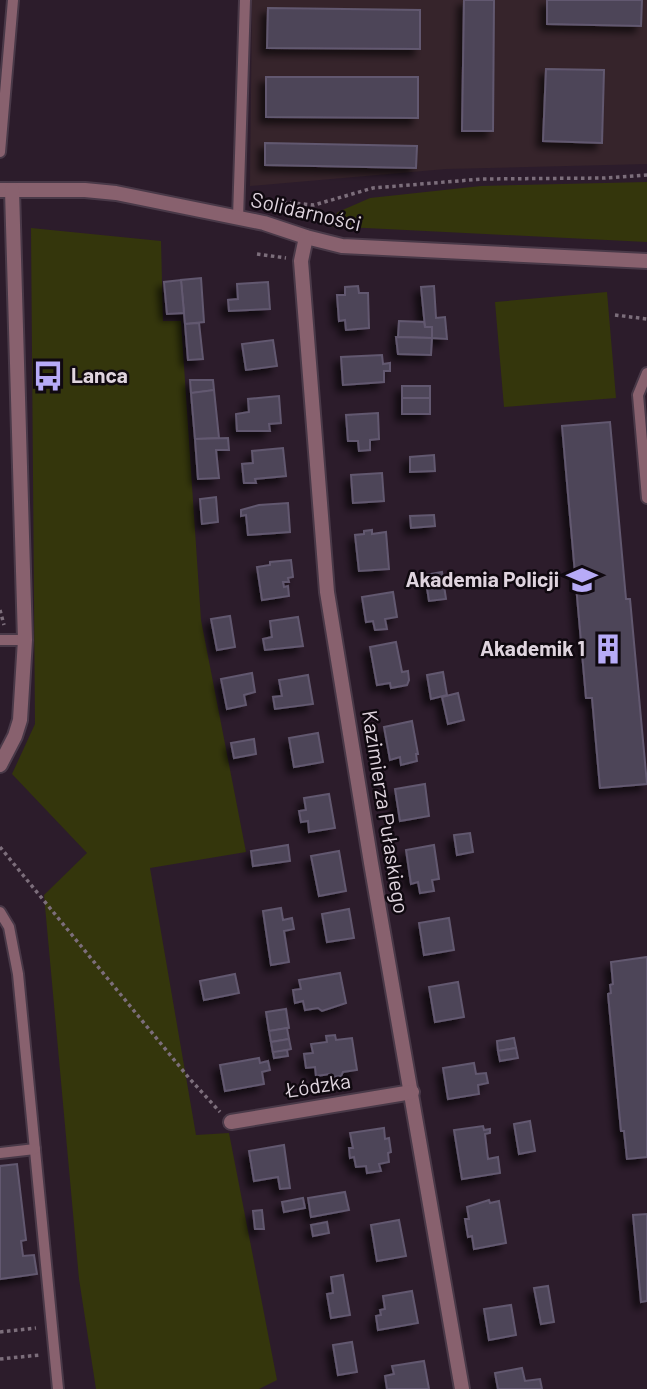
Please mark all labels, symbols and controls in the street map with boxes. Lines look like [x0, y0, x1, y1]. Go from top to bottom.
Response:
street label: Solidarności [249, 186, 364, 235]
bus stop icon: Lanca [31, 359, 65, 393]
place label: Lanca [71, 362, 128, 387]
school or university icon: Akademia Policji [565, 563, 599, 597]
place label: Akademia Policji [405, 566, 559, 591]
building icon: Akademik 1 [591, 632, 625, 666]
place label: Akademik 1 [480, 635, 585, 660]
street label: Kazimierza Pułaskiego [358, 708, 415, 915]
street label: Łódzka [282, 1067, 352, 1102]

